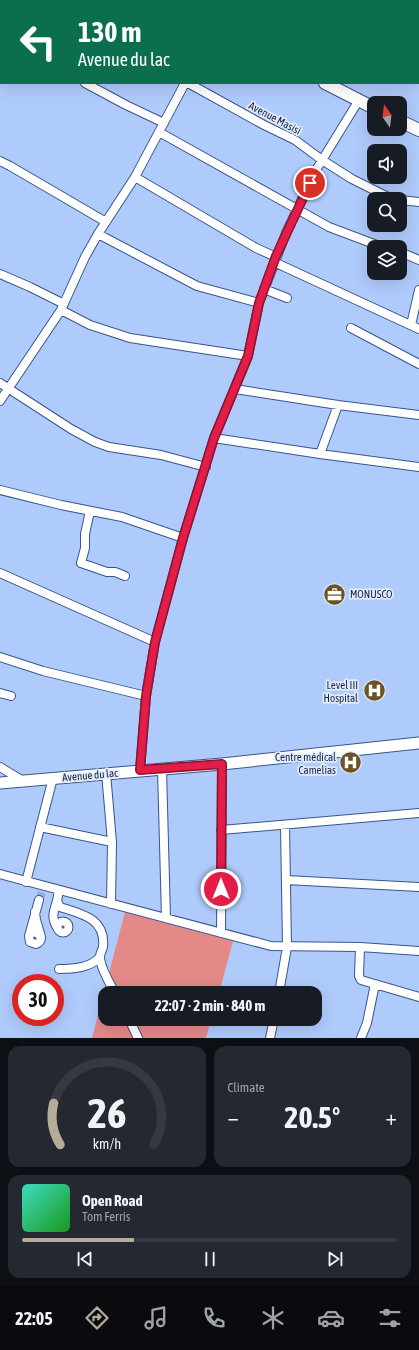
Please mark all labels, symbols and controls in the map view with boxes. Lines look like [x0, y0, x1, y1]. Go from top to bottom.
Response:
icon: left [12, 16, 64, 68]
text: 130 m [78, 16, 141, 48]
text: Avenue du lac [78, 49, 170, 70]
north arrow [367, 96, 407, 136]
map controls [367, 96, 407, 280]
street label: Avenue Masisi [247, 99, 303, 137]
button: sound [367, 144, 407, 184]
pin [293, 166, 327, 200]
icon: arrive [299, 172, 321, 194]
button: search [367, 192, 407, 232]
button: layers [367, 240, 407, 280]
office icon: MONUSCO [322, 581, 348, 607]
place label: MONUSCO [350, 588, 393, 600]
hospital icon: Level III Hospital [361, 678, 387, 704]
place label: Level III Hospital [324, 679, 358, 704]
hospital icon: Centre médical Camelias [338, 750, 364, 776]
place label: Centre médical Camelias [275, 751, 336, 776]
street label: Avenue du lac [62, 766, 119, 783]
position arrow [200, 868, 242, 910]
speed limit sign: 30 [12, 974, 64, 1026]
text: 22:07 · 2 min · 840 m [155, 997, 265, 1014]
text: Climate [228, 1080, 265, 1095]
text: 26 [87, 1088, 126, 1136]
text: 20.5° [284, 1100, 340, 1134]
text: − [228, 1104, 239, 1130]
text: + [386, 1104, 397, 1130]
text: km/h [93, 1135, 121, 1151]
text: Open Road [82, 1192, 143, 1209]
text: Tom Ferris [82, 1209, 130, 1224]
icon: previous [74, 1248, 96, 1270]
icon: pause [199, 1248, 221, 1270]
icon: next [324, 1248, 346, 1270]
icon: directions [83, 1304, 111, 1332]
icon: music [142, 1304, 170, 1332]
icon: phone [200, 1304, 228, 1332]
icon: climate [259, 1304, 287, 1332]
icon: car [317, 1304, 345, 1332]
icon: filters [376, 1304, 404, 1332]
text: 22:05 [15, 1308, 53, 1329]

